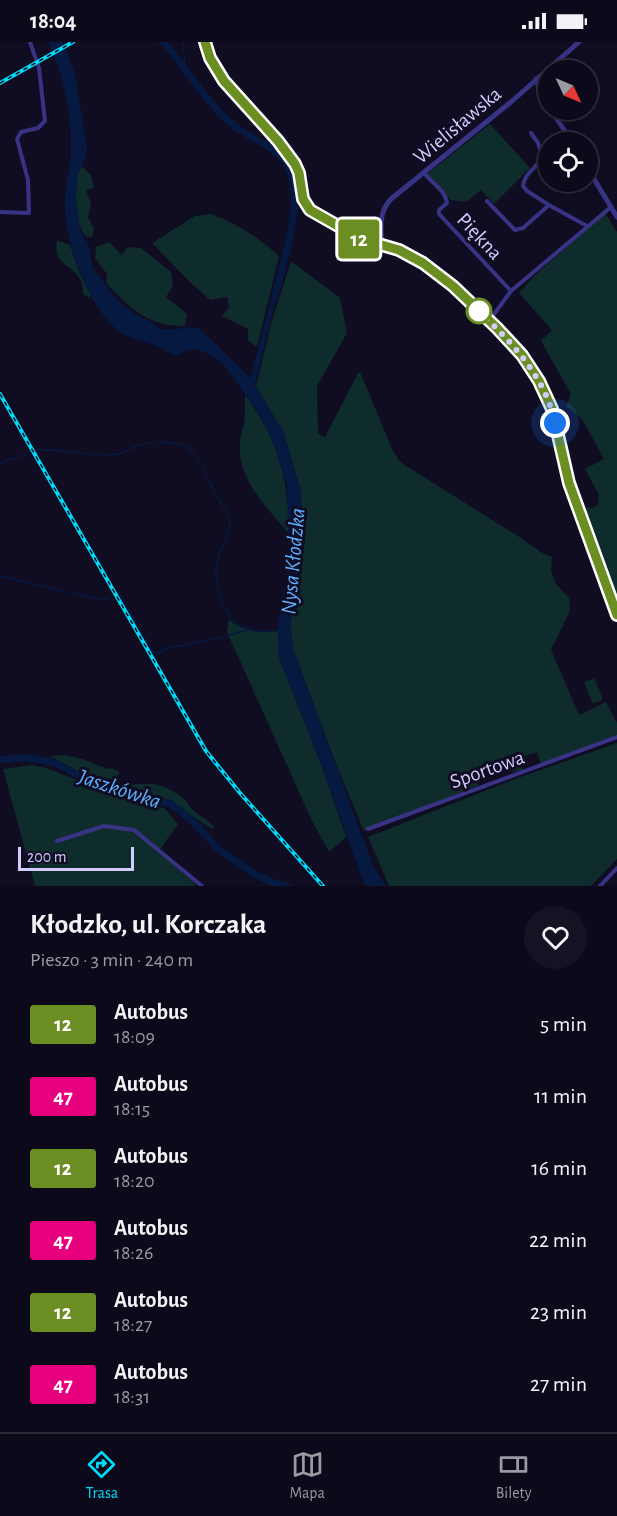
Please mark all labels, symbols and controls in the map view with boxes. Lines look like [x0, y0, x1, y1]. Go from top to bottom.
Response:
text: 18:04 [30, 10, 76, 32]
north arrow [538, 60, 598, 120]
map controls [538, 60, 598, 192]
street label: Wielisławska [409, 83, 505, 168]
button: locate [538, 132, 598, 192]
street label: Piękna [453, 209, 507, 264]
line badge: 12 [332, 220, 386, 258]
text: 12 [350, 229, 368, 250]
unlabelled marker [466, 298, 492, 324]
your location [540, 408, 570, 438]
water label: Nysa Kłodzka [277, 507, 309, 615]
street label: Sportowa [447, 746, 527, 793]
water label: Jaszkówka [75, 765, 164, 813]
scale bar [18, 844, 134, 872]
text: 200 m [27, 849, 67, 865]
button: heart [524, 906, 587, 969]
text: Kłodzko, ul. Korczaka [30, 911, 267, 939]
text: Pieszo · 3 min · 240 m [30, 950, 193, 970]
text: Autobus [114, 1001, 188, 1023]
text: 5 min [540, 1013, 587, 1035]
text: 12 [54, 1014, 72, 1035]
text: 18:09 [114, 1027, 155, 1047]
text: Autobus [114, 1073, 188, 1095]
text: 11 min [534, 1085, 587, 1107]
text: 47 [53, 1086, 73, 1107]
text: 18:15 [114, 1099, 150, 1119]
text: Autobus [114, 1145, 188, 1167]
text: 16 min [531, 1157, 587, 1179]
text: 12 [54, 1158, 72, 1179]
text: 18:20 [114, 1171, 155, 1191]
text: Autobus [114, 1217, 188, 1239]
text: 22 min [529, 1229, 587, 1251]
text: 47 [53, 1230, 73, 1251]
text: 18:26 [114, 1243, 153, 1263]
text: Autobus [114, 1289, 188, 1311]
text: 23 min [530, 1301, 587, 1323]
text: 12 [54, 1302, 72, 1323]
text: 18:27 [114, 1315, 152, 1335]
text: Autobus [114, 1361, 188, 1383]
text: 27 min [530, 1373, 587, 1395]
text: 47 [53, 1374, 73, 1395]
text: 18:31 [114, 1387, 150, 1407]
tab: Trasa [85, 1448, 118, 1503]
tab: Mapa [289, 1448, 325, 1503]
tab: Bilety [496, 1448, 532, 1503]

